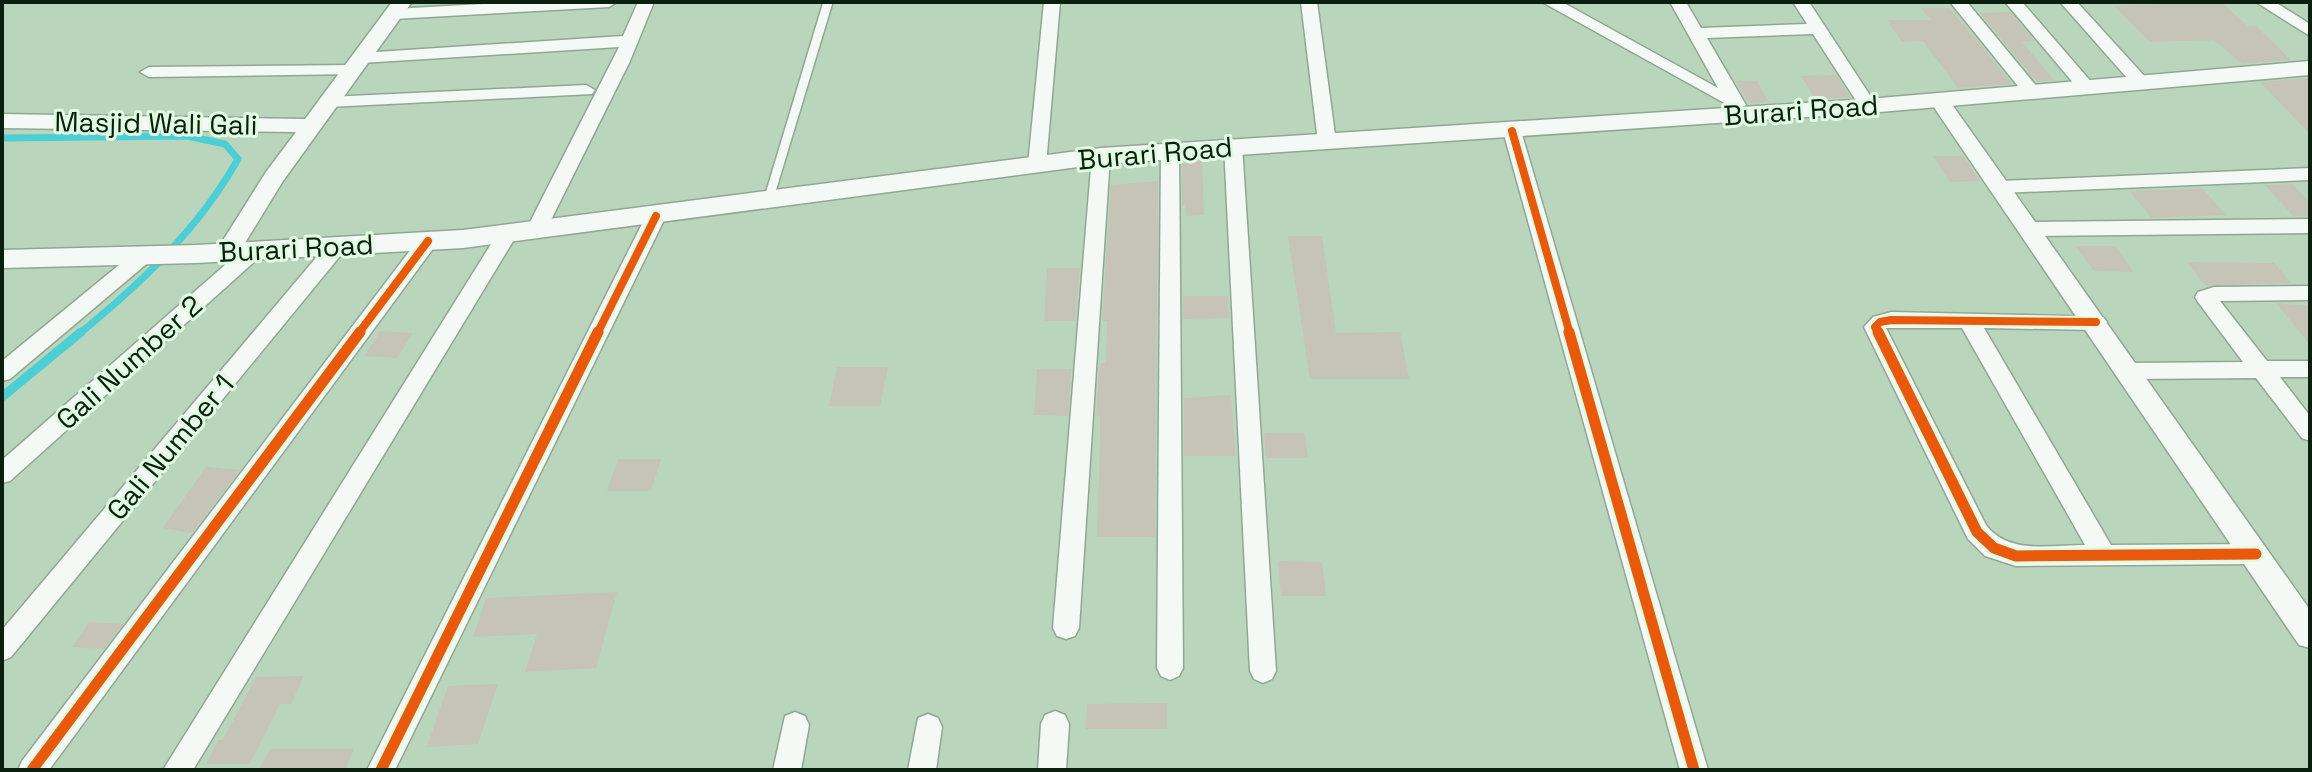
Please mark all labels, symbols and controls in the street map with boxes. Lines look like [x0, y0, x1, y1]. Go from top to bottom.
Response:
street label: Burari Road [1722, 87, 1880, 133]
street label: Masjid Wali Gali [54, 103, 258, 143]
street label: Burari Road [1076, 128, 1234, 178]
street label: Burari Road [218, 226, 374, 270]
street label: Gali Number 2 [48, 287, 210, 437]
street label: Gali Number 1 [99, 367, 241, 527]

